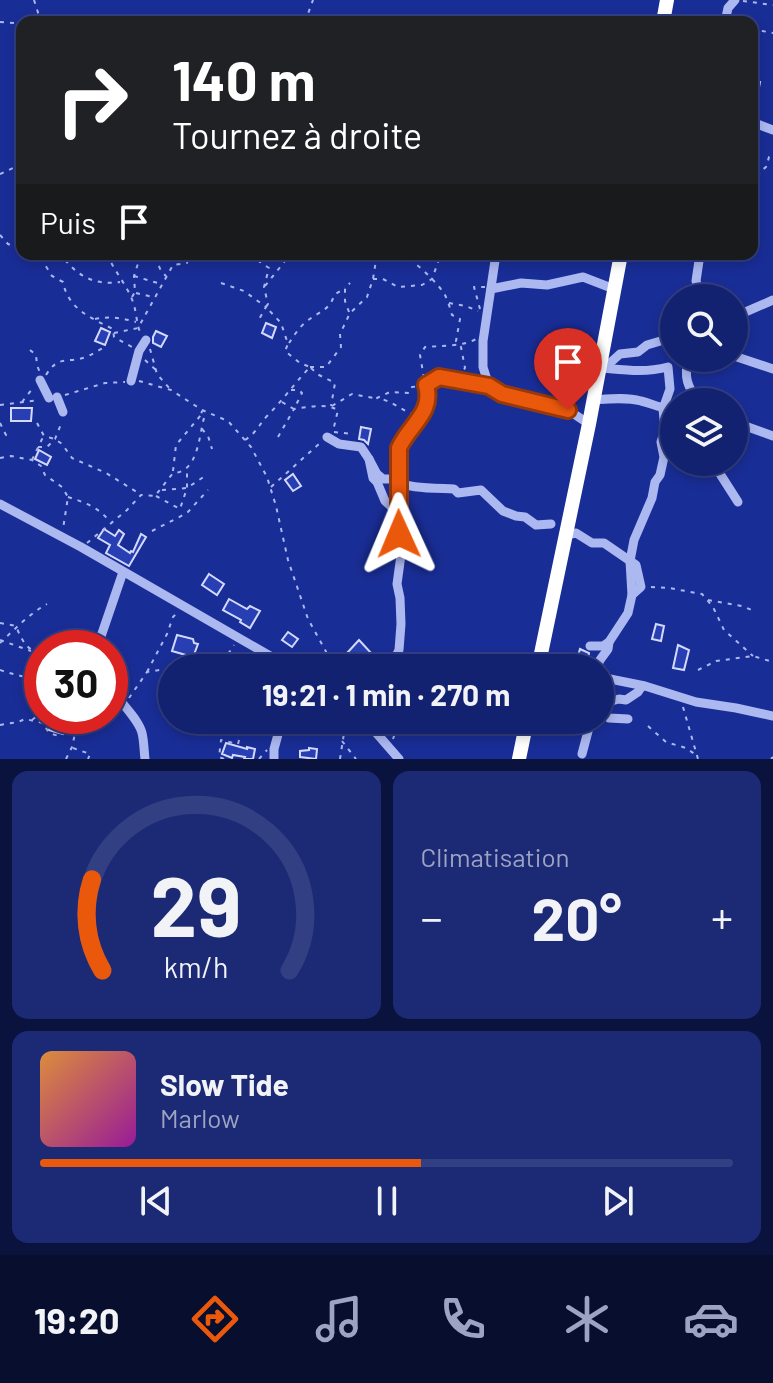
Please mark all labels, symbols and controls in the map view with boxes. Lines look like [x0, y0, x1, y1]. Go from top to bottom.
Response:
text: 140 m [172, 45, 316, 112]
icon: right [40, 48, 144, 152]
text: Tournez à droite [172, 113, 422, 156]
icon: arrive [112, 200, 156, 244]
text: Puis [40, 204, 96, 240]
map controls [660, 284, 748, 476]
button: search [660, 284, 748, 372]
pin [534, 328, 602, 410]
icon: arrive [546, 340, 590, 384]
button: layers [660, 388, 748, 476]
position arrow [357, 492, 441, 576]
speed limit sign: 30 [24, 630, 128, 734]
text: 19:21 · 1 min · 270 m [262, 676, 510, 712]
text: Climatisation [421, 841, 570, 872]
text: 29 [151, 854, 242, 954]
text: 20° [532, 881, 622, 953]
text: − [421, 890, 443, 943]
text: + [711, 890, 733, 943]
text: km/h [164, 949, 229, 984]
text: Slow Tide [160, 1066, 289, 1102]
text: Marlow [160, 1102, 240, 1133]
icon: previous [134, 1179, 178, 1223]
icon: pause [365, 1179, 409, 1223]
icon: next [596, 1179, 640, 1223]
icon: directions [187, 1291, 243, 1347]
icon: music [311, 1291, 367, 1347]
icon: phone [435, 1291, 491, 1347]
icon: climate [559, 1291, 615, 1347]
icon: car [683, 1291, 739, 1347]
text: 19:20 [34, 1298, 120, 1341]

